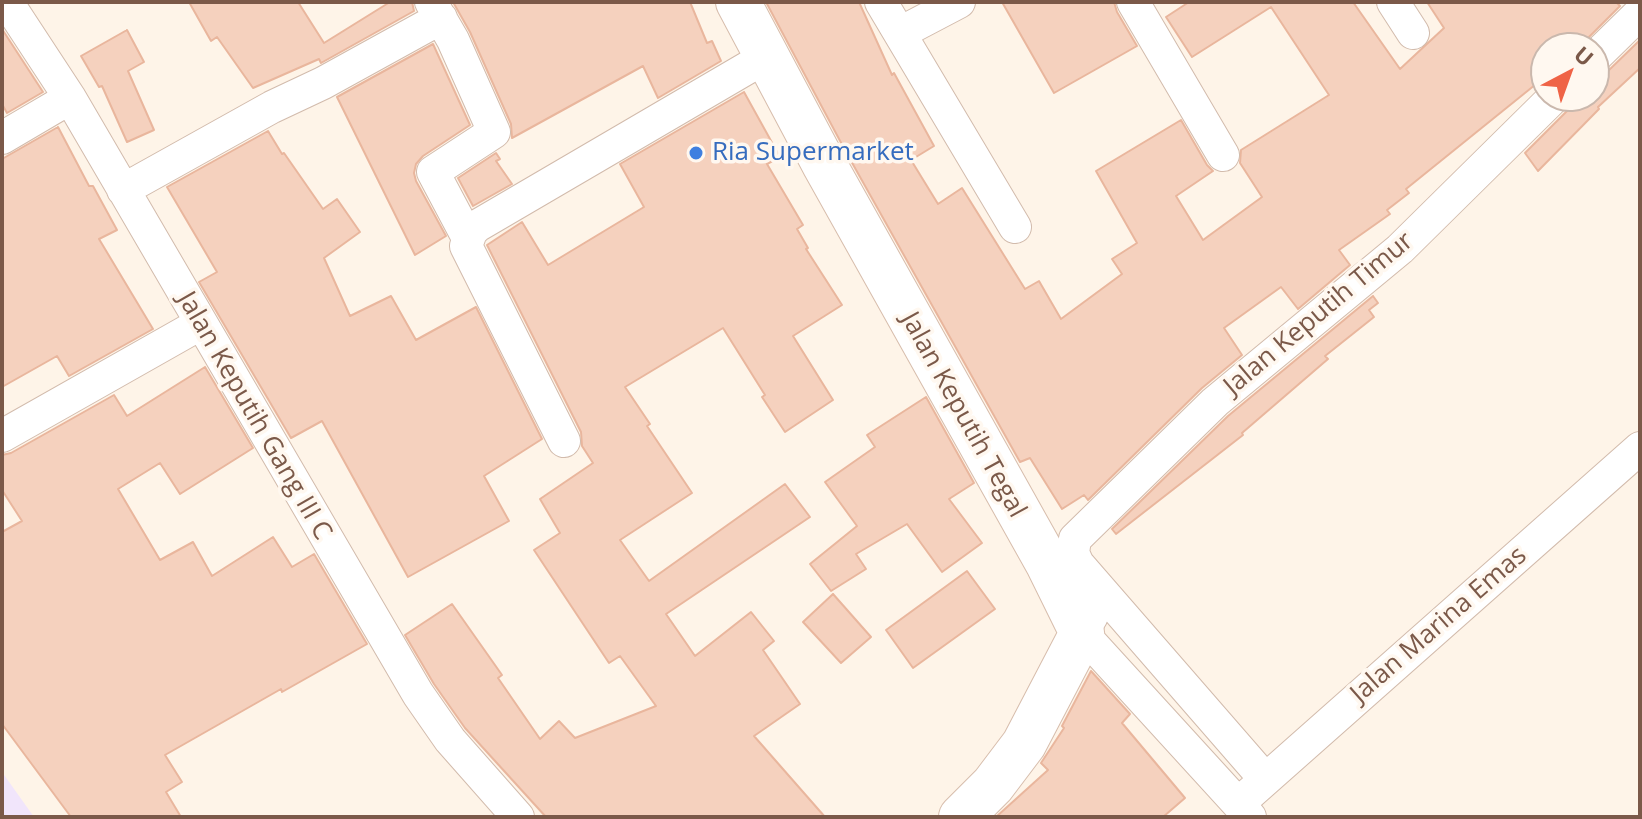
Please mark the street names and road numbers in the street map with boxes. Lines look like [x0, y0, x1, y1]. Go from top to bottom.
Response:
street label: Jalan Keputih Timur [1218, 226, 1420, 402]
street label: Jalan Keputih Gang III C [170, 286, 338, 546]
street label: Jalan Keputih Tegal [894, 307, 1032, 523]
street label: Jalan Marina Emas [1345, 540, 1533, 710]

